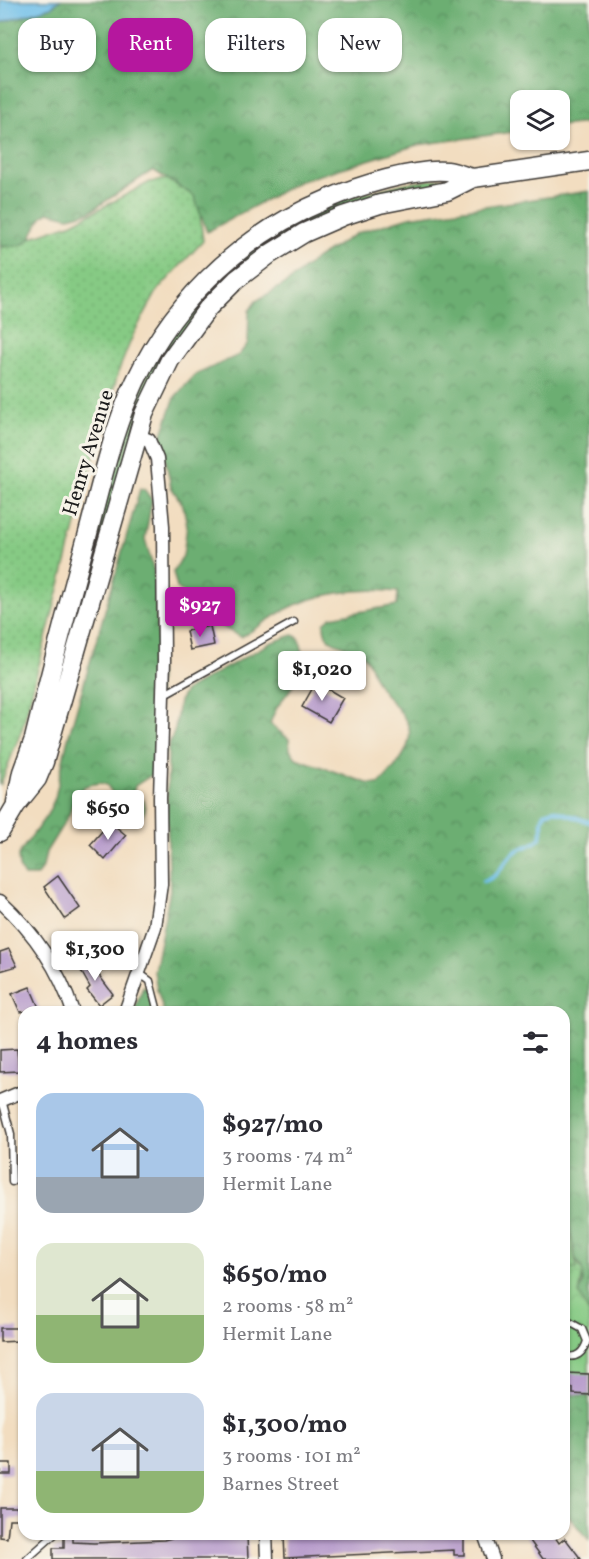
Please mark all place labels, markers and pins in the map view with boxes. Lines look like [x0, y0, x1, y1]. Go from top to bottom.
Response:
pin: $927 [164, 587, 236, 638]
pin: $1,020 [273, 651, 371, 702]
pin: $650 [72, 790, 144, 841]
pin: $1,300 [46, 931, 144, 982]

